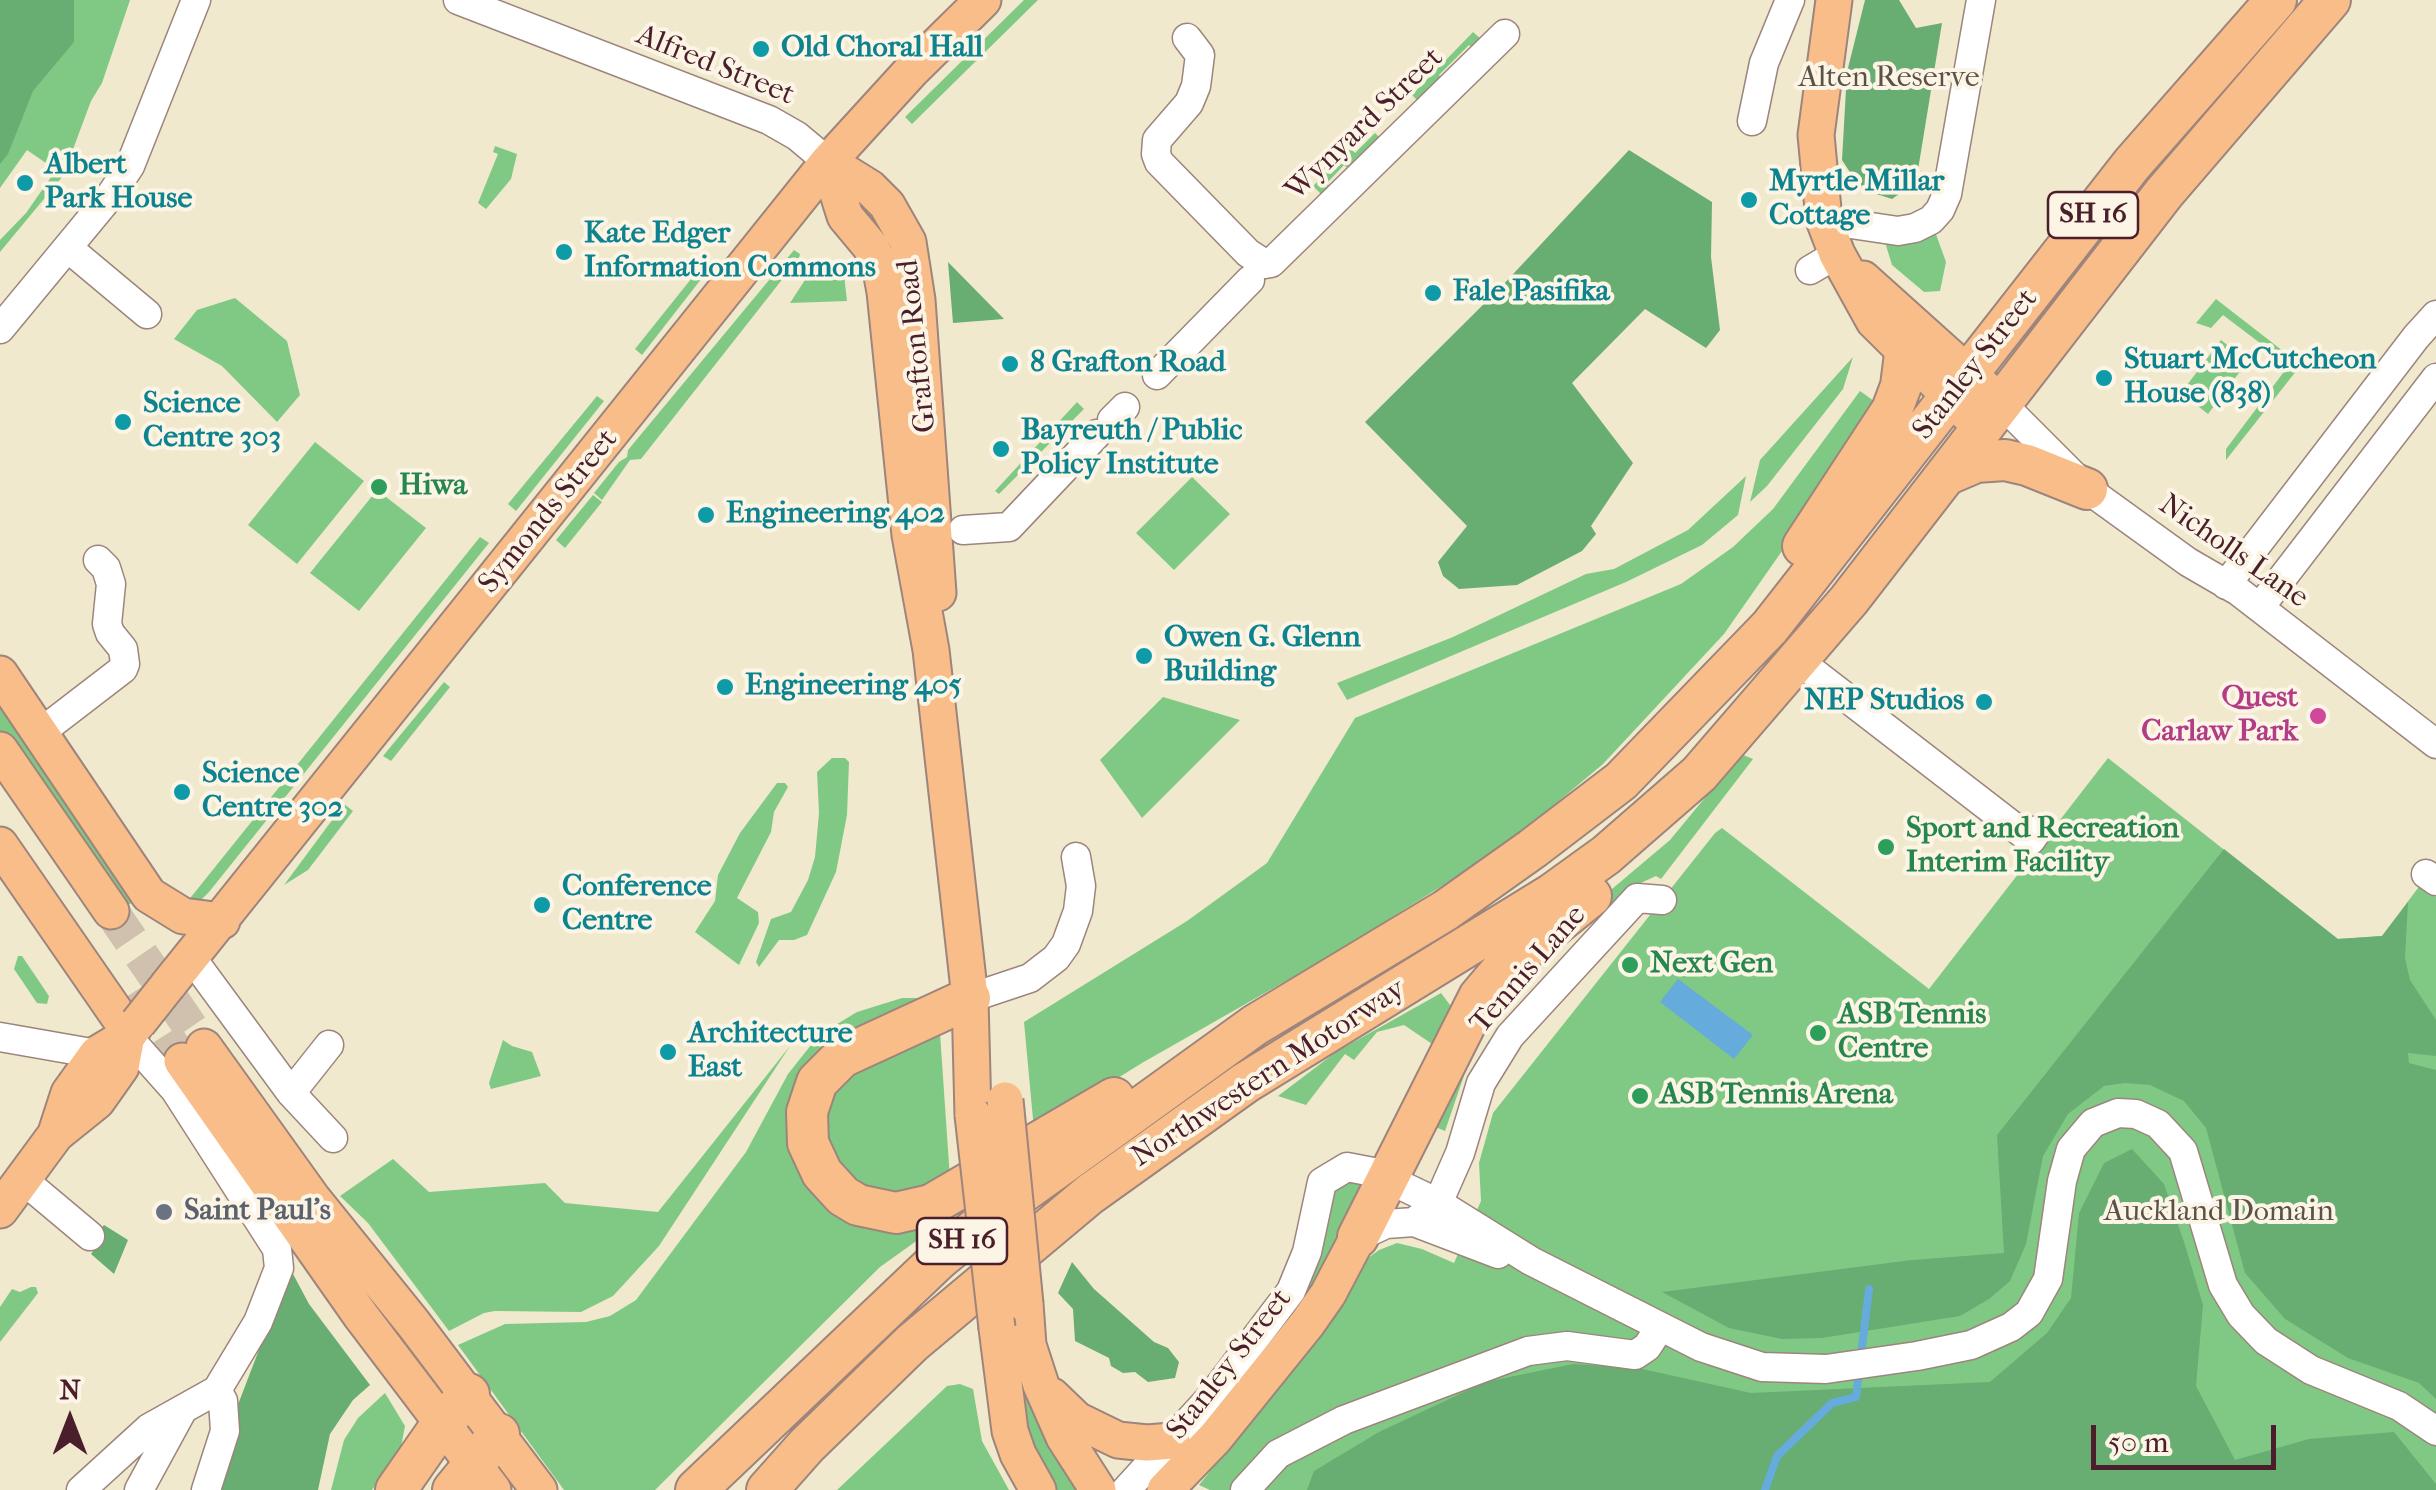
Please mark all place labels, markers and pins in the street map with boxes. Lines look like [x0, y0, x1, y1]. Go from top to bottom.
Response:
place label: Old Choral Hall [781, 31, 983, 67]
marker: Old Choral Hall [750, 38, 772, 60]
place label: Albert Park House [45, 148, 192, 218]
place label: Myrtle Millar Cottage [1769, 165, 1944, 236]
marker: Albert Park House [14, 172, 36, 194]
marker: Myrtle Millar Cottage [1738, 189, 1760, 211]
place label: Kate Edger Information Commons [584, 217, 876, 288]
marker: Kate Edger Information Commons [553, 241, 575, 263]
place label: Fale Pasifika [1453, 275, 1610, 311]
marker: Fale Pasifika [1422, 282, 1444, 304]
place label: Stuart McCutcheon House (838) [2124, 343, 2376, 414]
place label: 8 Grafton Road [1030, 346, 1226, 382]
marker: 8 Grafton Road [999, 353, 1021, 375]
marker: Stuart McCutcheon House (838) [2093, 367, 2115, 389]
place label: Science Centre 303 [143, 387, 281, 458]
marker: Science Centre 303 [112, 411, 134, 433]
place label: Bayreuth / Public Policy Institute [1021, 414, 1242, 484]
marker: Bayreuth / Public Policy Institute [990, 438, 1012, 460]
place label: Hiwa [399, 469, 467, 505]
marker: Hiwa [368, 476, 390, 498]
place label: Engineering 402 [726, 497, 945, 533]
marker: Engineering 402 [695, 504, 717, 526]
place label: Owen G. Glenn Building [1164, 621, 1361, 692]
marker: Owen G. Glenn Building [1133, 645, 1155, 667]
place label: Engineering 405 [745, 669, 961, 705]
marker: Engineering 405 [714, 676, 736, 698]
place label: Quest Carlaw Park [2141, 681, 2298, 752]
place label: NEP Studios [1804, 684, 1964, 720]
marker: NEP Studios [1973, 691, 1995, 713]
marker: Quest Carlaw Park [2307, 705, 2329, 727]
place label: Science Centre 302 [202, 757, 343, 828]
marker: Science Centre 302 [171, 781, 193, 803]
place label: Sport and Recreation Interim Facility [1906, 812, 2179, 882]
marker: Sport and Recreation Interim Facility [1875, 836, 1897, 858]
place label: Conference Centre [562, 870, 712, 940]
marker: Conference Centre [531, 894, 553, 916]
place label: Next Gen [1650, 947, 1773, 983]
marker: Next Gen [1619, 954, 1641, 976]
place label: ASB Tennis Centre [1838, 998, 1986, 1068]
place label: Architecture East [688, 1017, 853, 1088]
marker: ASB Tennis Centre [1807, 1022, 1829, 1044]
marker: Architecture East [657, 1041, 679, 1063]
place label: ASB Tennis Arena [1660, 1078, 1893, 1114]
marker: ASB Tennis Arena [1629, 1085, 1651, 1107]
place label: Saint Paul's [184, 1194, 331, 1230]
marker: Saint Paul's [153, 1201, 175, 1223]

